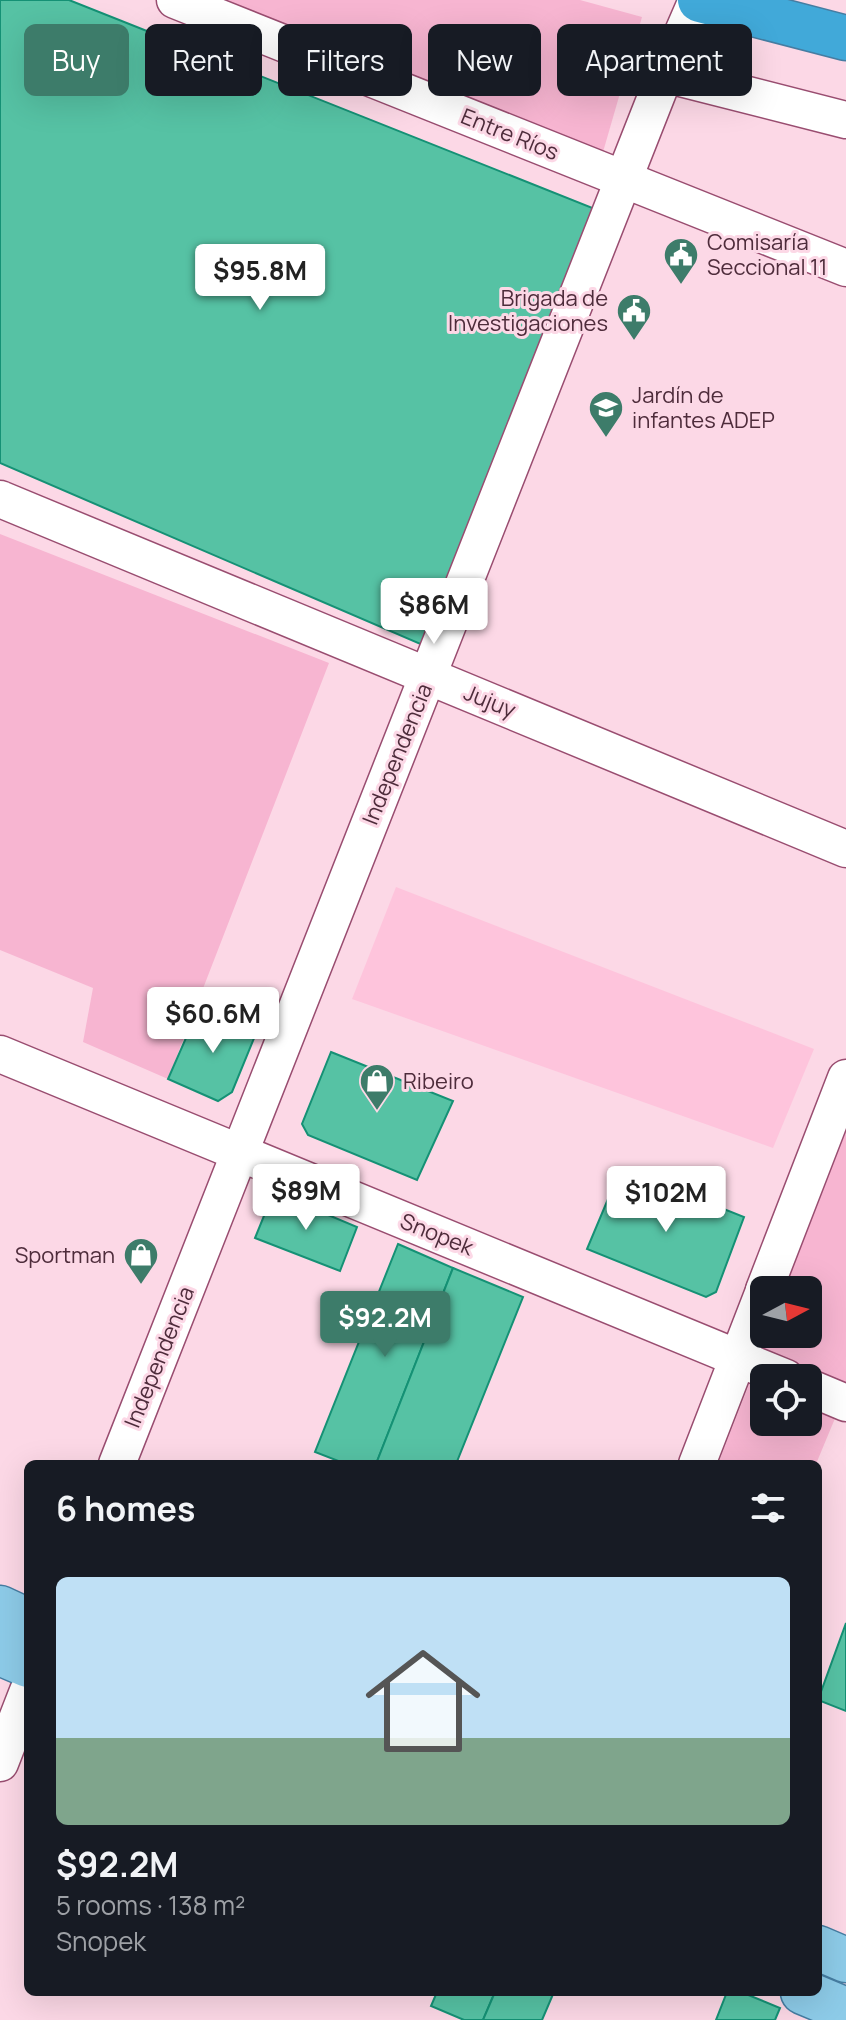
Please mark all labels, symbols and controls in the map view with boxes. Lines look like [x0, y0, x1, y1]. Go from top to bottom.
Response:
chip: Buy [24, 24, 129, 96]
chip: Rent [145, 24, 262, 96]
chip: Filters [278, 24, 412, 96]
chip: New [428, 24, 541, 96]
chip: Apartment [557, 24, 752, 96]
street label: Entre Ríos [457, 101, 563, 167]
place label: Comisaría Seccional 11 [707, 227, 827, 282]
public building icon: Comisaría Seccional 11 [662, 236, 700, 286]
pin: $95.8M [195, 244, 325, 312]
text: $95.8M [213, 252, 307, 288]
place label: Brigada de Investigaciones [448, 283, 608, 338]
public building icon: Brigada de Investigaciones [615, 292, 653, 342]
place label: Jardín de infantes ADEP [632, 380, 775, 435]
school or university icon: Jardín de infantes ADEP [587, 389, 625, 439]
pin: $86M [387, 578, 481, 646]
text: $86M [399, 586, 469, 622]
street label: Jujuy [460, 677, 521, 725]
street label: Independencia [355, 679, 439, 829]
pin: $60.6M [148, 987, 278, 1055]
text: $60.6M [165, 995, 261, 1031]
shop icon: Ribeiro [358, 1062, 396, 1112]
place label: Ribeiro [403, 1066, 474, 1096]
pin: $89M [259, 1164, 353, 1232]
pin: $102M [610, 1166, 722, 1234]
text: $89M [271, 1172, 341, 1208]
text: $102M [625, 1174, 707, 1210]
street label: Snopek [396, 1206, 479, 1263]
shop icon: Sportman [122, 1236, 160, 1286]
place label: Sportman [15, 1240, 115, 1270]
north arrow [750, 1276, 822, 1348]
map controls [750, 1276, 822, 1436]
street label: Independencia [117, 1282, 201, 1432]
pin: $92.2M [320, 1291, 450, 1359]
text: $92.2M [338, 1299, 432, 1335]
button: locate [750, 1364, 822, 1436]
text: 6 homes [56, 1485, 195, 1531]
icon: filters [746, 1486, 790, 1530]
icon: home [351, 1629, 495, 1773]
text: $92.2M [56, 1841, 178, 1887]
text: 5 rooms · 138 m² [56, 1887, 245, 1923]
text: Snopek [56, 1923, 146, 1959]

